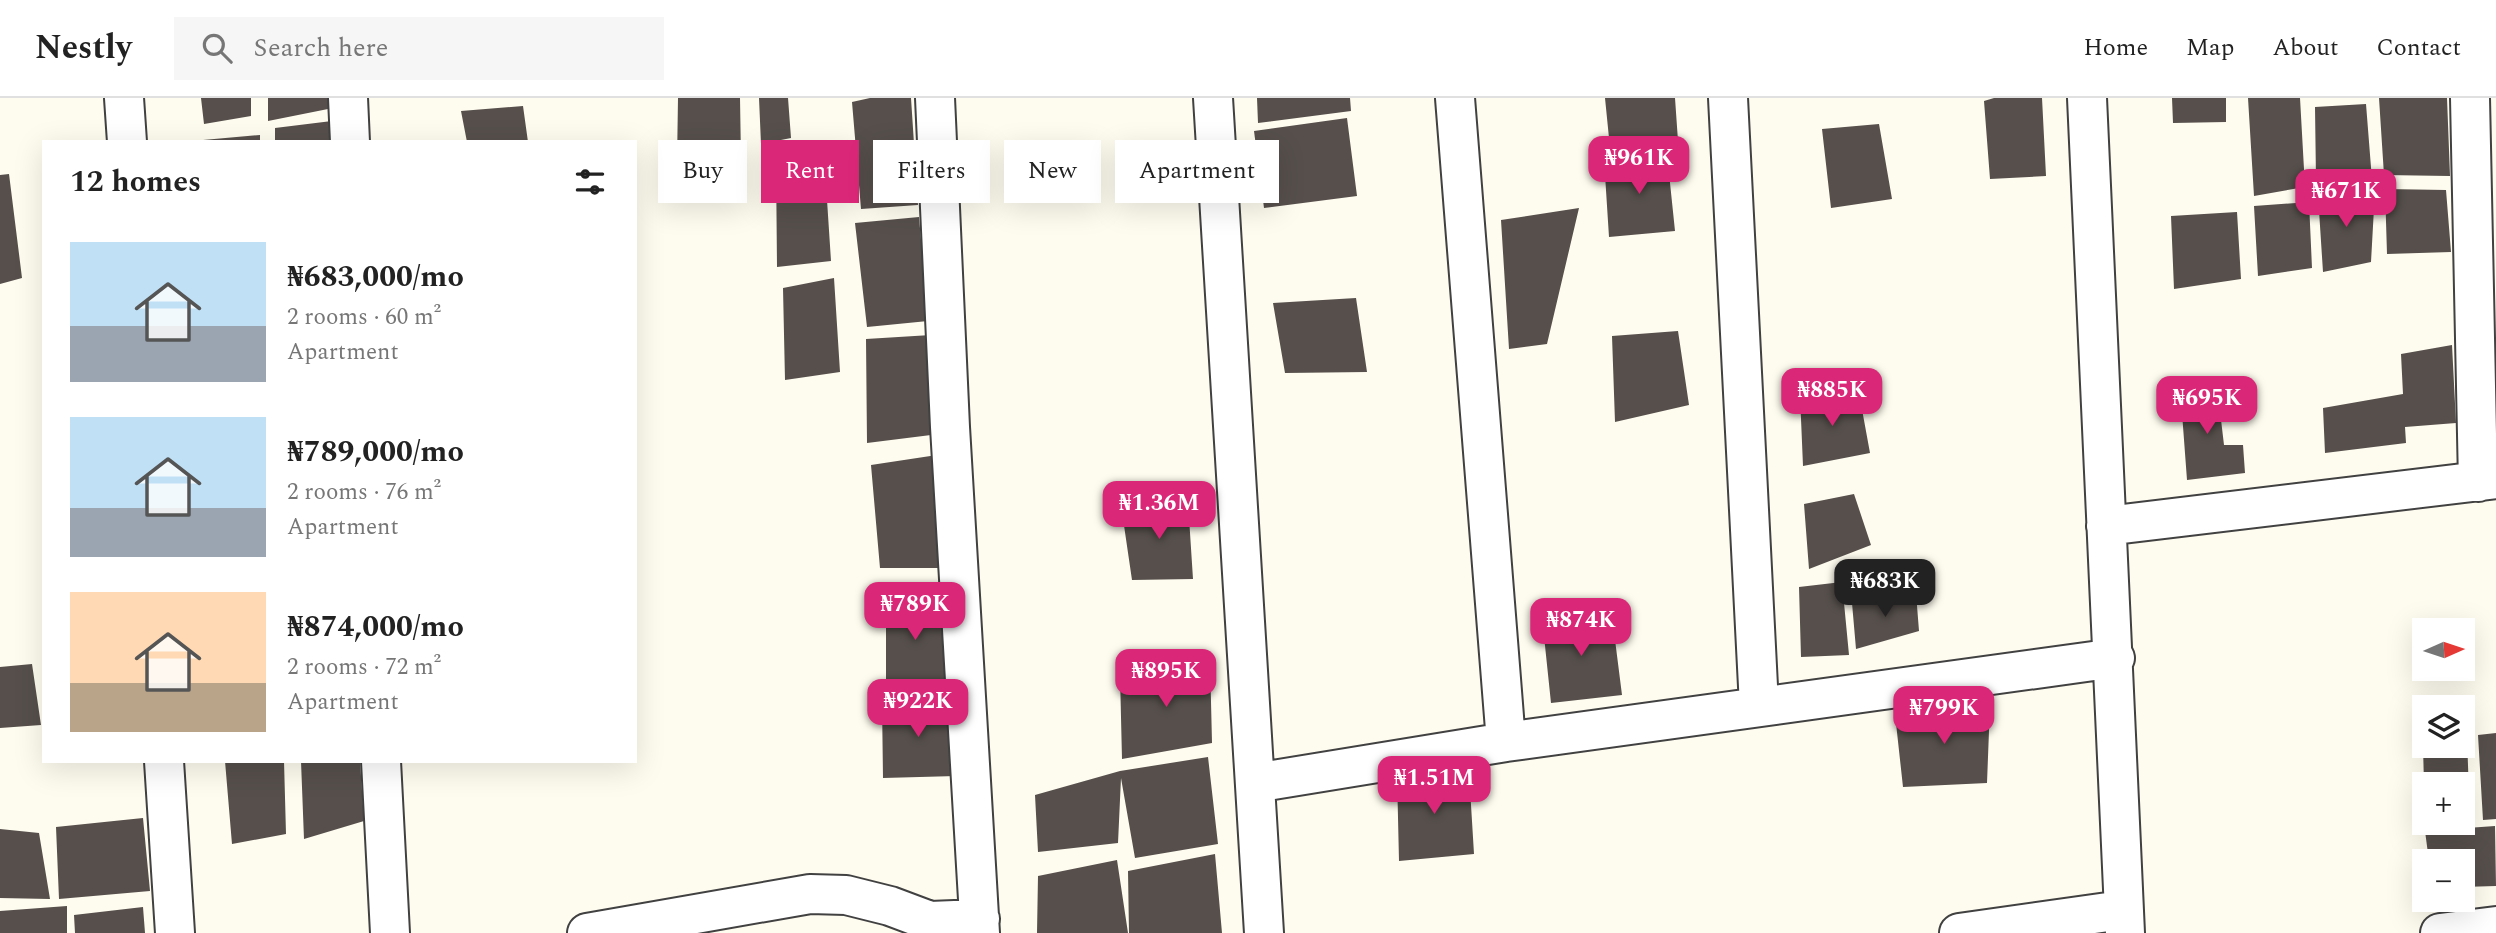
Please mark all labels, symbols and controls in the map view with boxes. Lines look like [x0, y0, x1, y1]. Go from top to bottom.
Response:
search box [174, 17, 664, 80]
text: Nestly [35, 23, 132, 73]
text: Search here [254, 28, 388, 68]
icon: search [198, 29, 236, 67]
text: Home [2083, 30, 2148, 66]
text: Map [2186, 30, 2234, 66]
text: About [2272, 30, 2338, 66]
text: Contact [2376, 30, 2461, 66]
pin: ₦961K [1590, 136, 1688, 196]
chip: Buy [658, 140, 747, 203]
chip: Rent [761, 140, 859, 203]
chip: Filters [873, 140, 990, 203]
chip: New [1004, 140, 1101, 203]
chip: Apartment [1115, 140, 1279, 203]
text: ₦961K [1604, 141, 1674, 176]
text: 12 homes [70, 159, 201, 205]
icon: filters [571, 163, 609, 201]
pin: ₦671K [2297, 170, 2395, 229]
text: ₦671K [2311, 174, 2381, 209]
text: ₦683,000/mo [287, 254, 464, 300]
icon: home [126, 270, 210, 354]
text: 2 rooms · 60 m² [287, 300, 441, 335]
text: Apartment [287, 335, 399, 370]
pin: ₦885K [1783, 368, 1881, 428]
text: ₦885K [1797, 373, 1867, 408]
pin: ₦695K [2158, 376, 2256, 436]
text: ₦695K [2172, 381, 2242, 416]
text: ₦789,000/mo [287, 429, 464, 475]
icon: home [126, 445, 210, 529]
text: 2 rooms · 76 m² [287, 475, 441, 510]
pin: ₦1.36M [1102, 482, 1216, 541]
text: ₦1.36M [1119, 486, 1199, 521]
text: Apartment [287, 510, 399, 545]
pin: ₦683K [1836, 560, 1934, 619]
text: ₦683K [1850, 564, 1920, 599]
pin: ₦789K [866, 582, 964, 642]
text: ₦789K [880, 587, 950, 622]
pin: ₦874K [1532, 598, 1630, 658]
text: ₦874K [1546, 603, 1616, 638]
text: ₦874,000/mo [287, 604, 464, 650]
north arrow [2412, 618, 2474, 681]
map controls [2412, 618, 2475, 912]
icon: home [126, 620, 210, 704]
text: 2 rooms · 72 m² [287, 650, 441, 685]
pin: ₦895K [1117, 650, 1215, 709]
text: ₦895K [1131, 654, 1201, 689]
pin: ₦922K [869, 680, 967, 739]
text: ₦922K [883, 684, 953, 719]
text: Apartment [287, 685, 399, 720]
pin: ₦799K [1895, 686, 1993, 746]
text: ₦799K [1909, 691, 1979, 726]
button: layers [2412, 695, 2475, 758]
pin: ₦1.51M [1377, 756, 1491, 816]
text: ₦1.51M [1394, 761, 1474, 796]
button: + [2412, 772, 2475, 835]
button: − [2412, 849, 2475, 912]

